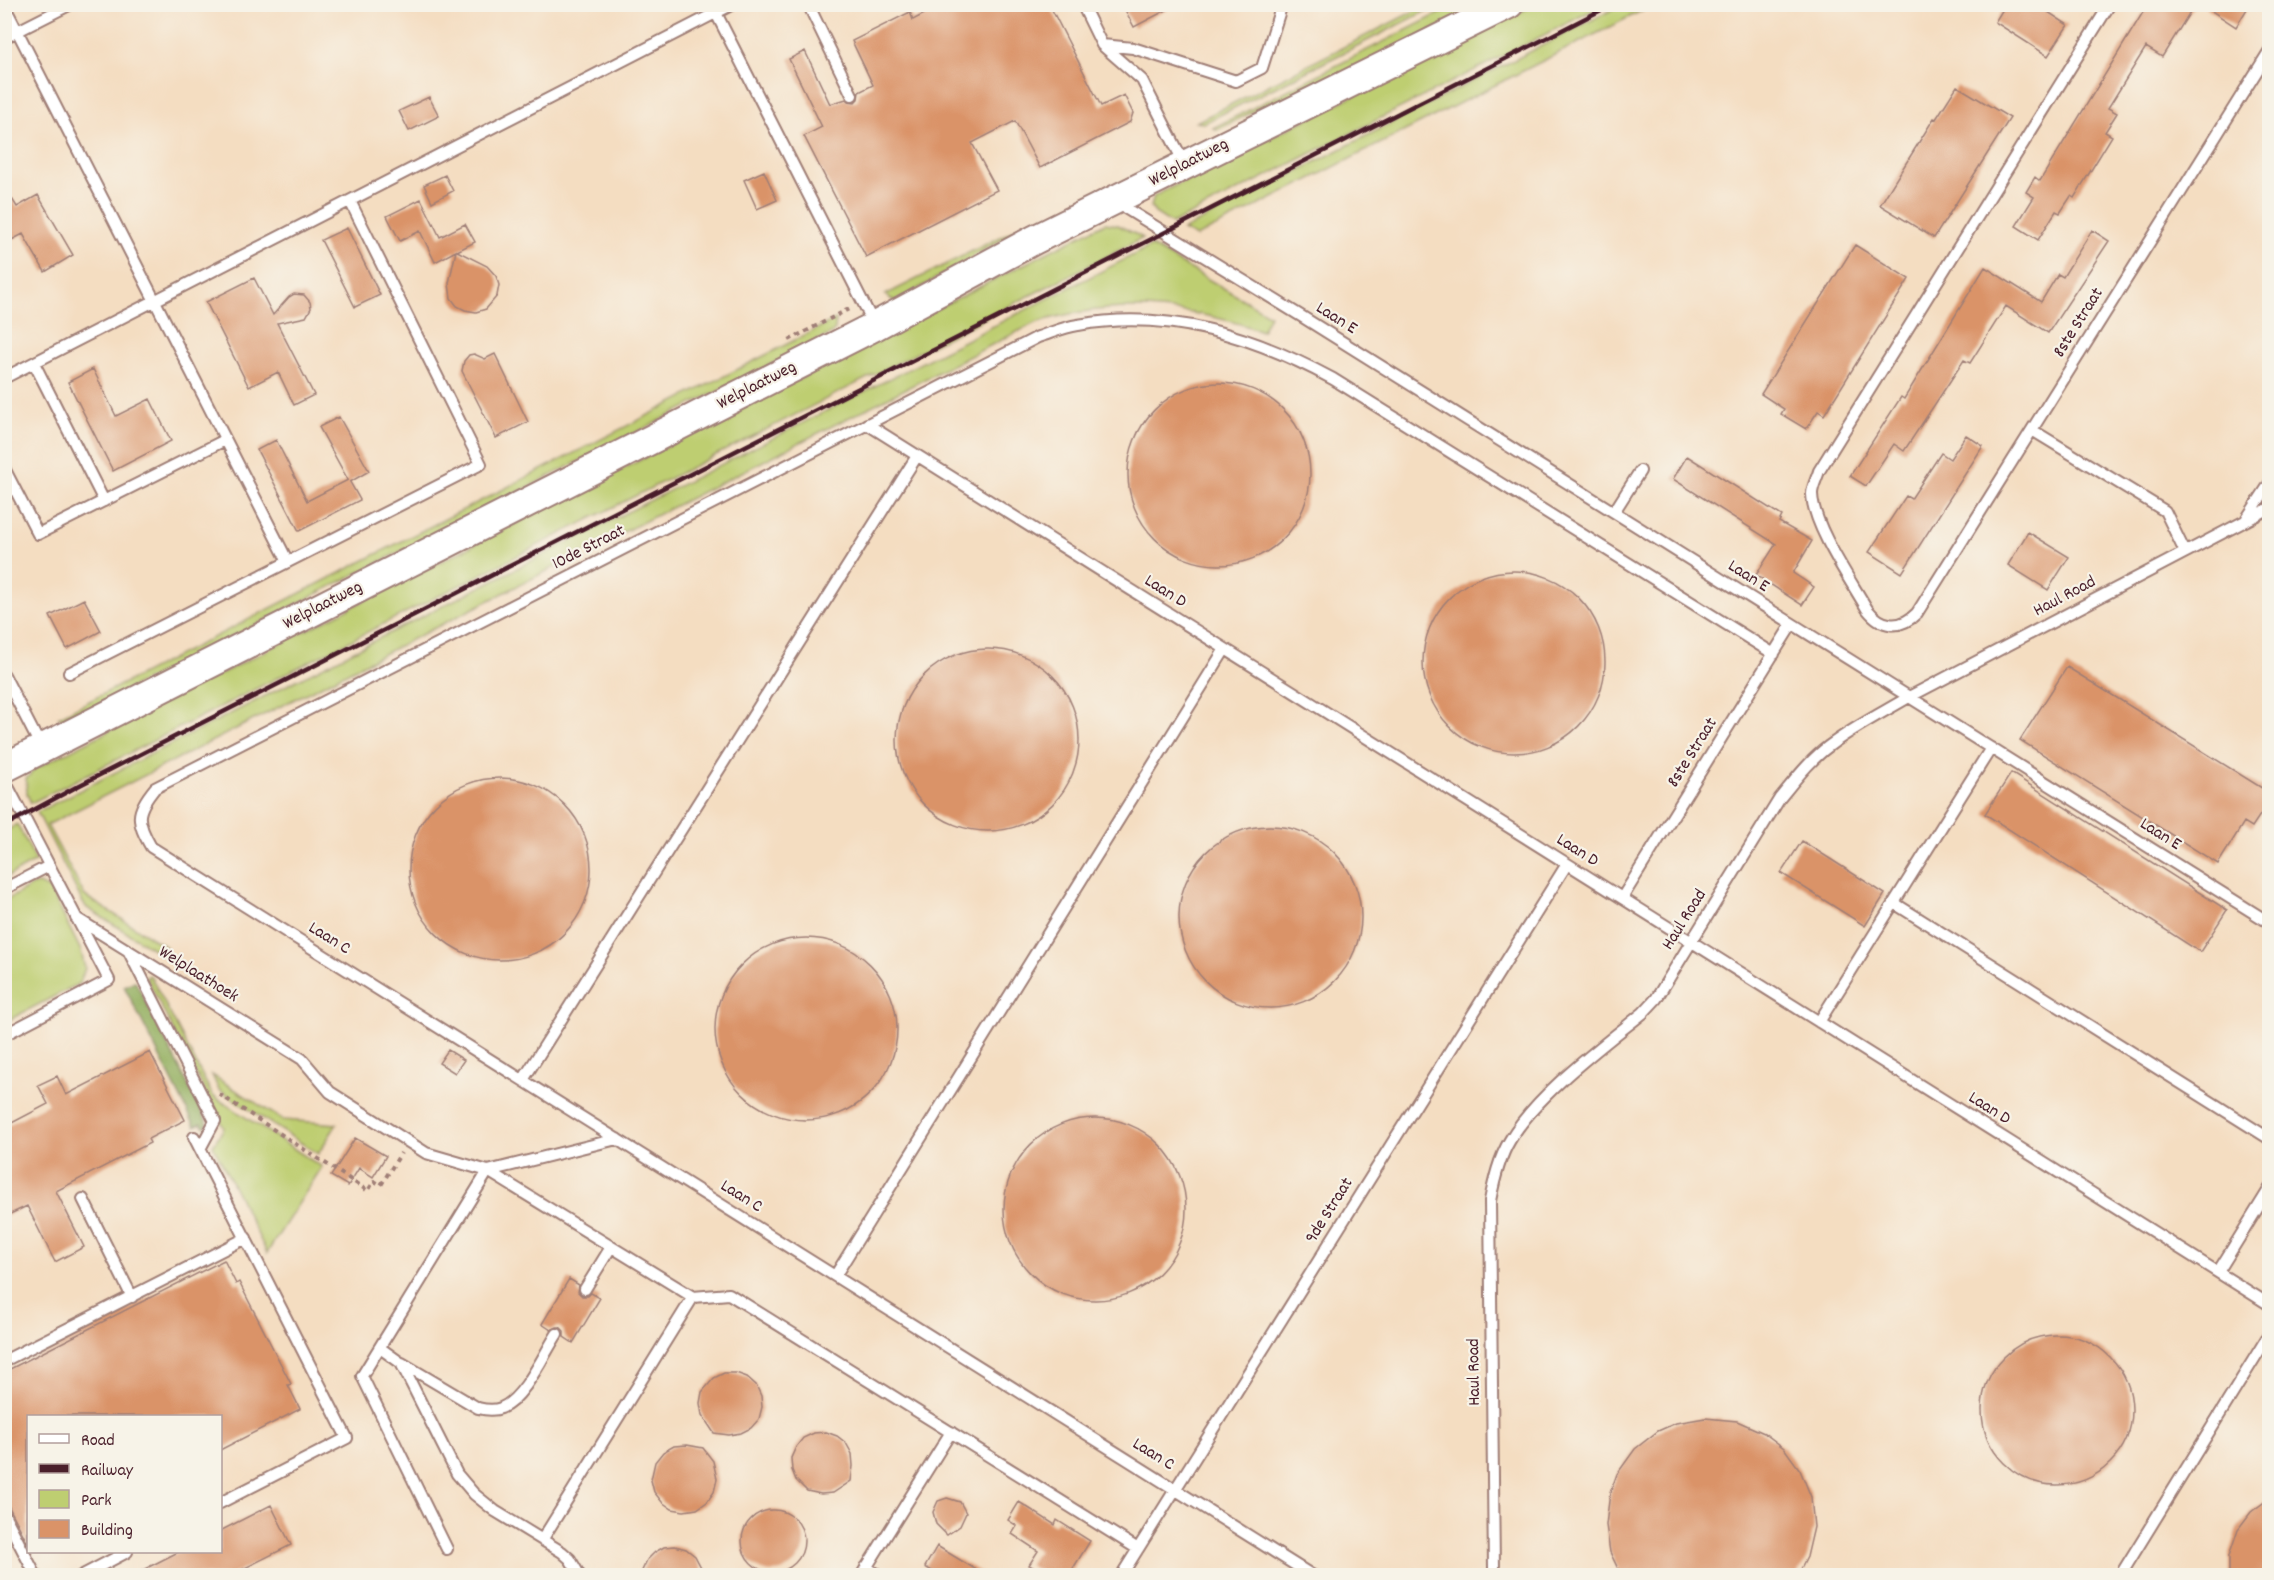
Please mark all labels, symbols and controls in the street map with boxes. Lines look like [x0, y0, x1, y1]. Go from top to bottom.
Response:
street label: Welplaatweg [1145, 132, 1233, 194]
street label: 8ste Straat [2048, 283, 2111, 363]
street label: Laan E [1310, 297, 1362, 341]
street label: Welplaatweg [713, 355, 801, 417]
street label: 10de Straat [548, 519, 630, 577]
street label: Laan E [1722, 555, 1774, 599]
street label: Laan D [1139, 569, 1191, 615]
street label: Haul Road [2029, 570, 2101, 624]
street label: Welplaatweg [279, 575, 367, 637]
street label: 8ste Straat [1662, 713, 1725, 793]
street label: Laan E [2134, 813, 2186, 857]
street label: Laan D [1551, 828, 1603, 874]
street label: Haul Road [1657, 885, 1713, 955]
street label: Laan C [303, 916, 355, 962]
street label: Welplaathoek [153, 940, 243, 1010]
street label: Laan D [1963, 1086, 2015, 1132]
street label: 9de Straat [1300, 1173, 1360, 1249]
street label: Laan C [715, 1174, 767, 1220]
street label: Haul Road [1462, 1338, 1488, 1406]
legend [27, 1415, 222, 1553]
text: Road [81, 1429, 115, 1454]
street label: Laan C [1127, 1432, 1179, 1478]
text: Railway [81, 1459, 134, 1484]
text: Park [81, 1489, 112, 1514]
text: Building [81, 1519, 133, 1544]

